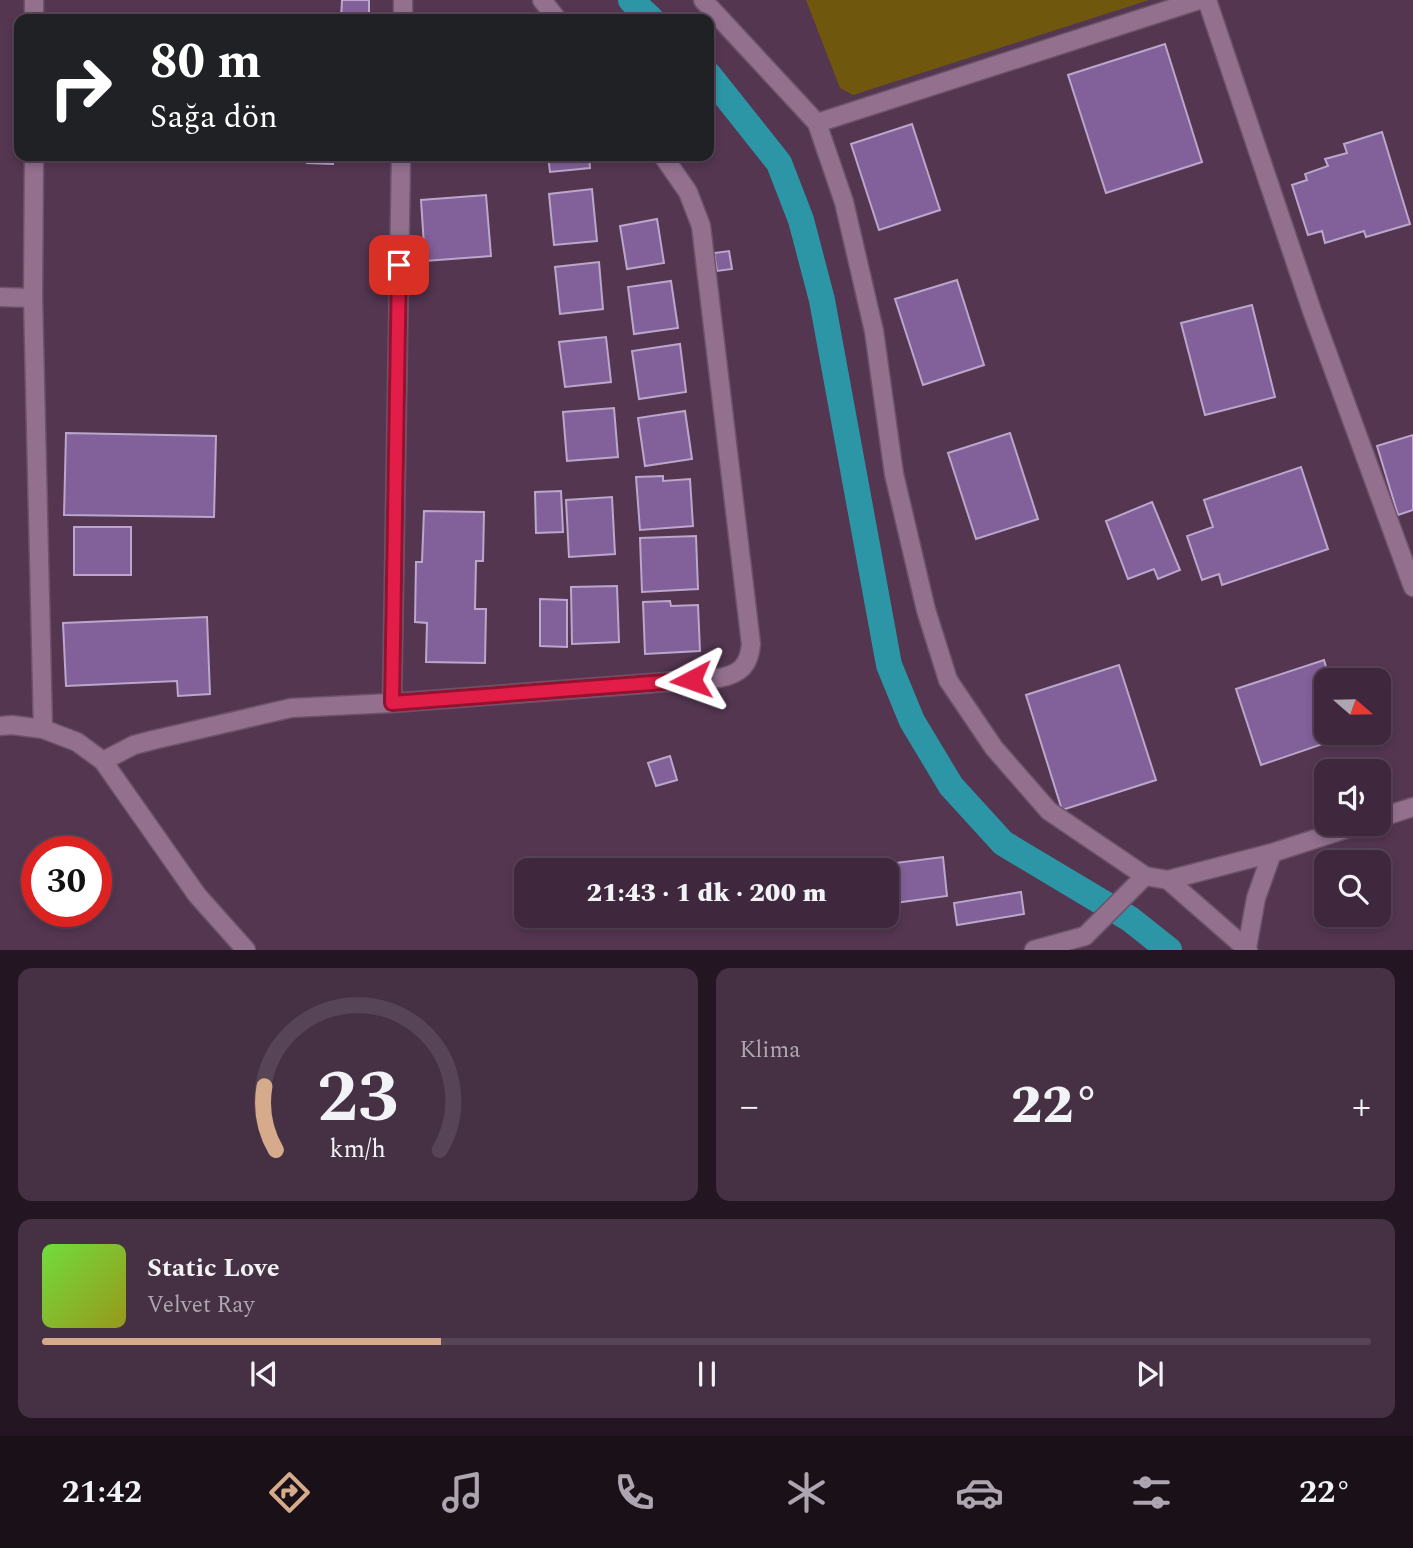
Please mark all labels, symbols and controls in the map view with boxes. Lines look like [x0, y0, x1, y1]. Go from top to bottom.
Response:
text: 80 m [150, 25, 261, 100]
icon: right [35, 42, 126, 133]
text: Sağa dön [150, 93, 278, 142]
pin [369, 235, 429, 295]
icon: arrive [380, 246, 418, 284]
position arrow [654, 643, 728, 717]
north arrow [1314, 668, 1391, 746]
map controls [1314, 668, 1391, 927]
button: sound [1314, 759, 1391, 836]
speed limit sign: 30 [21, 836, 112, 927]
button: search [1314, 850, 1391, 927]
text: 21:43 · 1 dk · 200 m [586, 873, 827, 913]
text: Klima [740, 1033, 800, 1068]
text: 23 [317, 1044, 399, 1155]
text: 22° [1011, 1067, 1099, 1146]
text: − [740, 1078, 759, 1136]
text: + [1352, 1078, 1371, 1136]
text: km/h [330, 1131, 386, 1169]
text: Static Love [147, 1248, 280, 1288]
text: Velvet Ray [147, 1288, 254, 1323]
icon: previous [245, 1355, 283, 1393]
icon: pause [688, 1355, 726, 1393]
icon: next [1131, 1355, 1169, 1393]
text: 21:42 [62, 1468, 142, 1517]
icon: directions [265, 1468, 314, 1517]
icon: music [438, 1468, 487, 1517]
icon: phone [610, 1468, 659, 1517]
icon: climate [782, 1468, 831, 1517]
icon: car [955, 1468, 1004, 1517]
icon: filters [1127, 1468, 1176, 1517]
text: 22° [1299, 1468, 1351, 1517]

